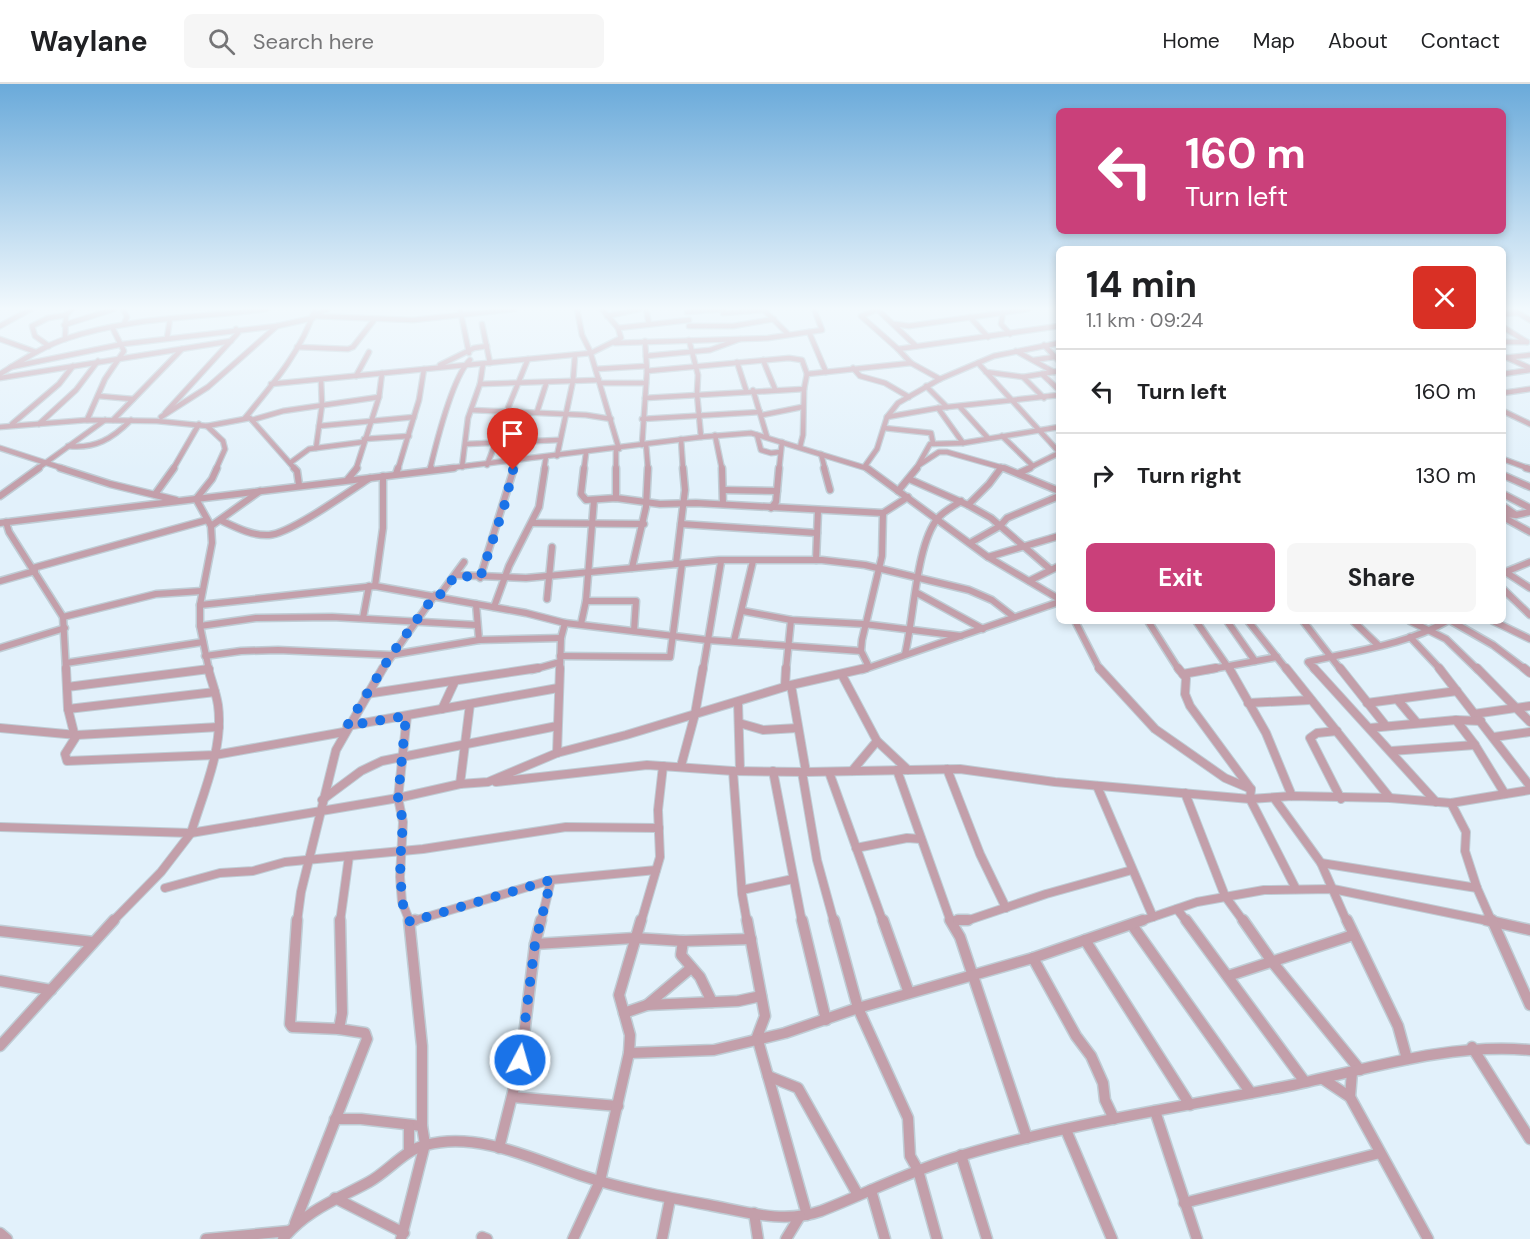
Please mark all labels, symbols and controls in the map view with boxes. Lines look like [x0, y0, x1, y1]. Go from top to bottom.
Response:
search box [184, 14, 604, 68]
text: Waylane [30, 23, 148, 60]
icon: search [205, 25, 238, 58]
text: Search here [253, 27, 374, 56]
text: Home [1162, 27, 1220, 55]
text: Map [1253, 27, 1295, 55]
text: About [1328, 27, 1388, 55]
text: Contact [1421, 27, 1500, 55]
text: 160 m [1185, 126, 1306, 181]
icon: left [1086, 132, 1164, 210]
text: Turn left [1185, 179, 1288, 214]
text: 14 min [1086, 261, 1197, 308]
button: close [1413, 266, 1476, 329]
text: 1.1 km · 09:24 [1086, 307, 1203, 333]
icon: left [1086, 375, 1119, 408]
text: Turn left [1137, 377, 1227, 406]
text: 160 m [1415, 377, 1476, 406]
pin [487, 408, 538, 470]
icon: arrive [496, 417, 529, 450]
icon: right [1086, 459, 1119, 492]
text: Turn right [1137, 461, 1242, 490]
text: 130 m [1416, 461, 1476, 490]
button: Exit [1086, 543, 1275, 612]
button: Share [1287, 543, 1476, 612]
position arrow [488, 1028, 552, 1092]

